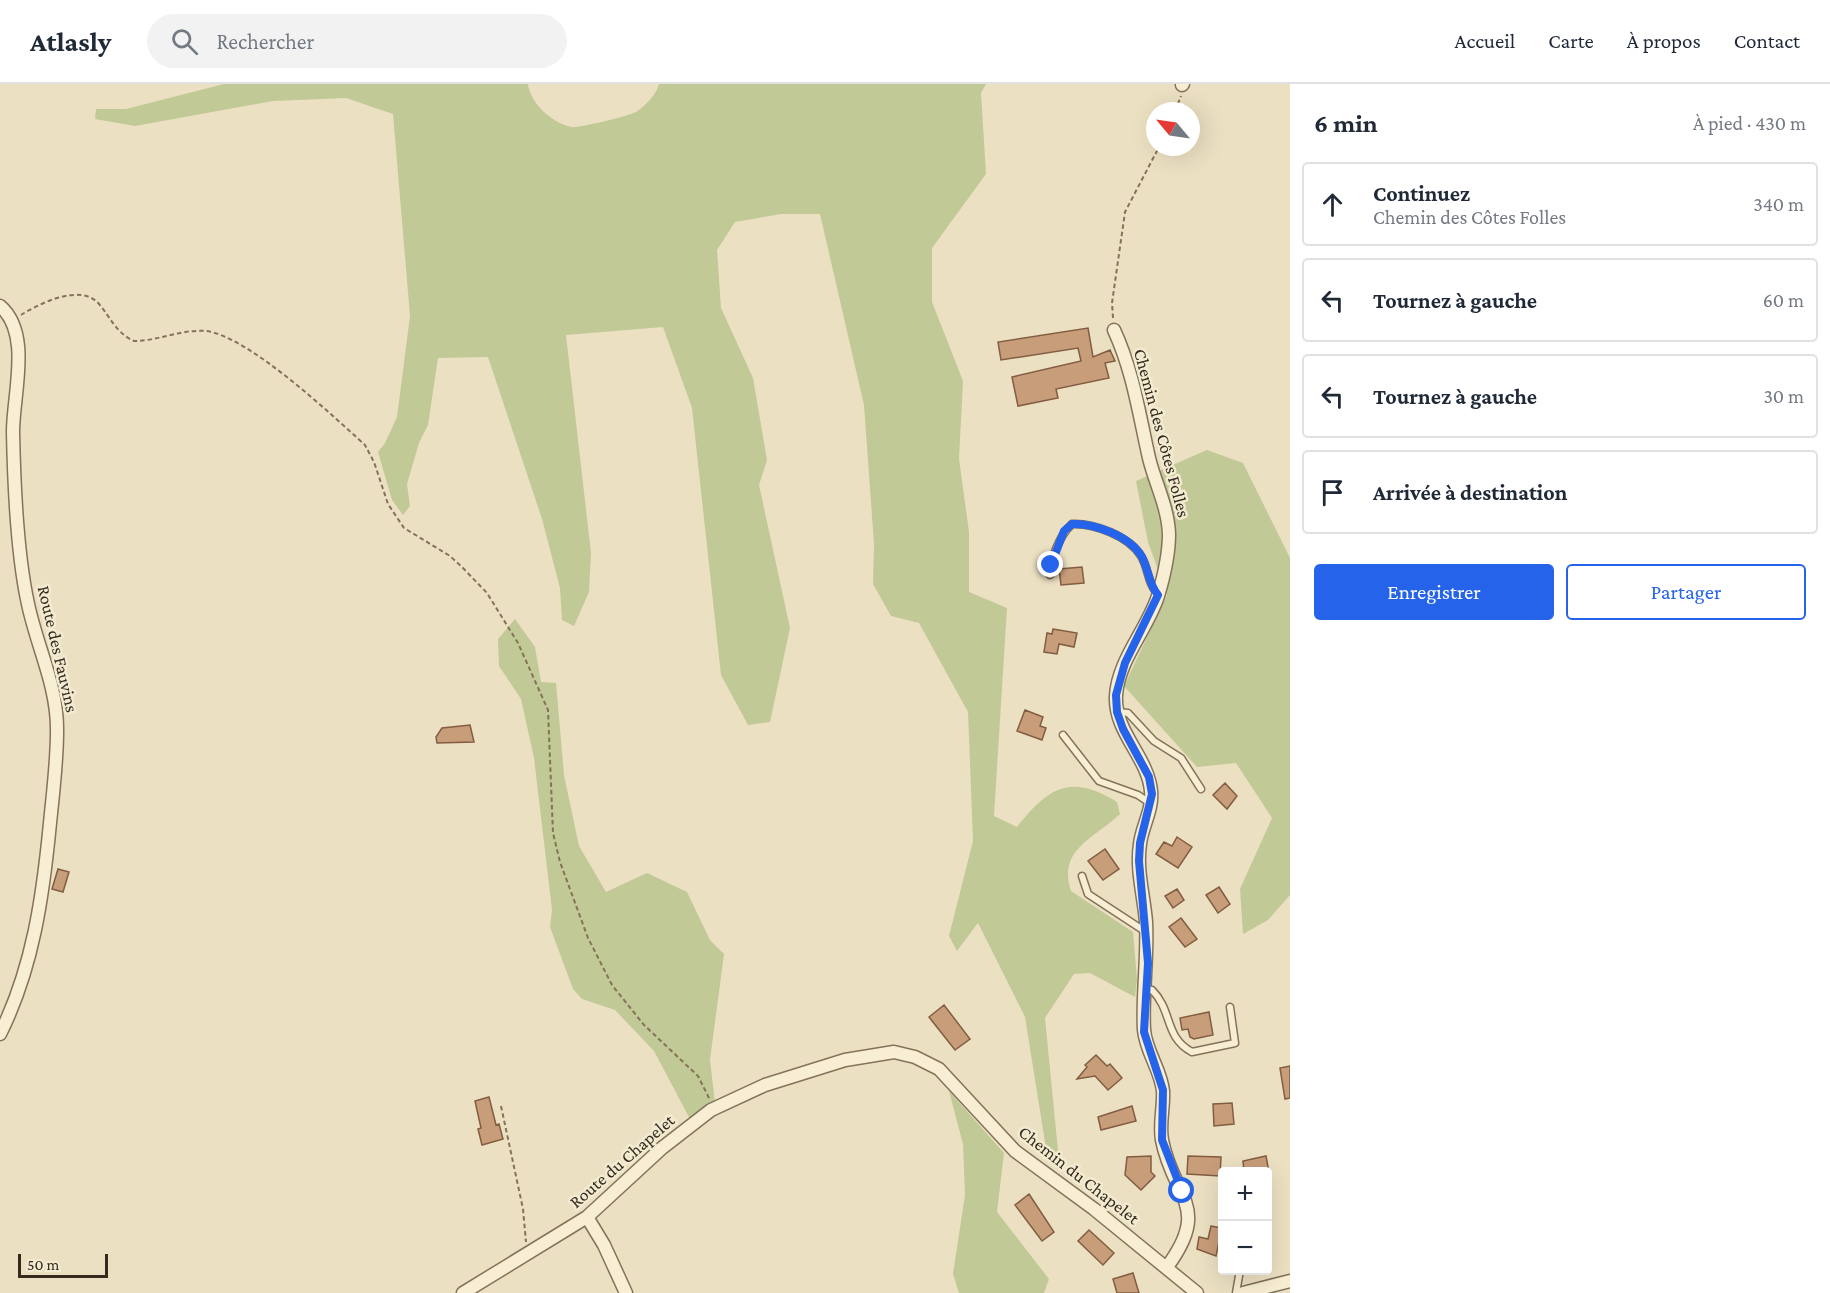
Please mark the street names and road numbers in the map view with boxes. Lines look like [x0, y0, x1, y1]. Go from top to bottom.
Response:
street label: Chemin des Côtes Folles [1130, 347, 1194, 519]
street label: Route des Fauvins [34, 584, 82, 714]
street label: Route du Chapelet [566, 1109, 679, 1212]
street label: Chemin du Chapelet [1015, 1122, 1144, 1229]

